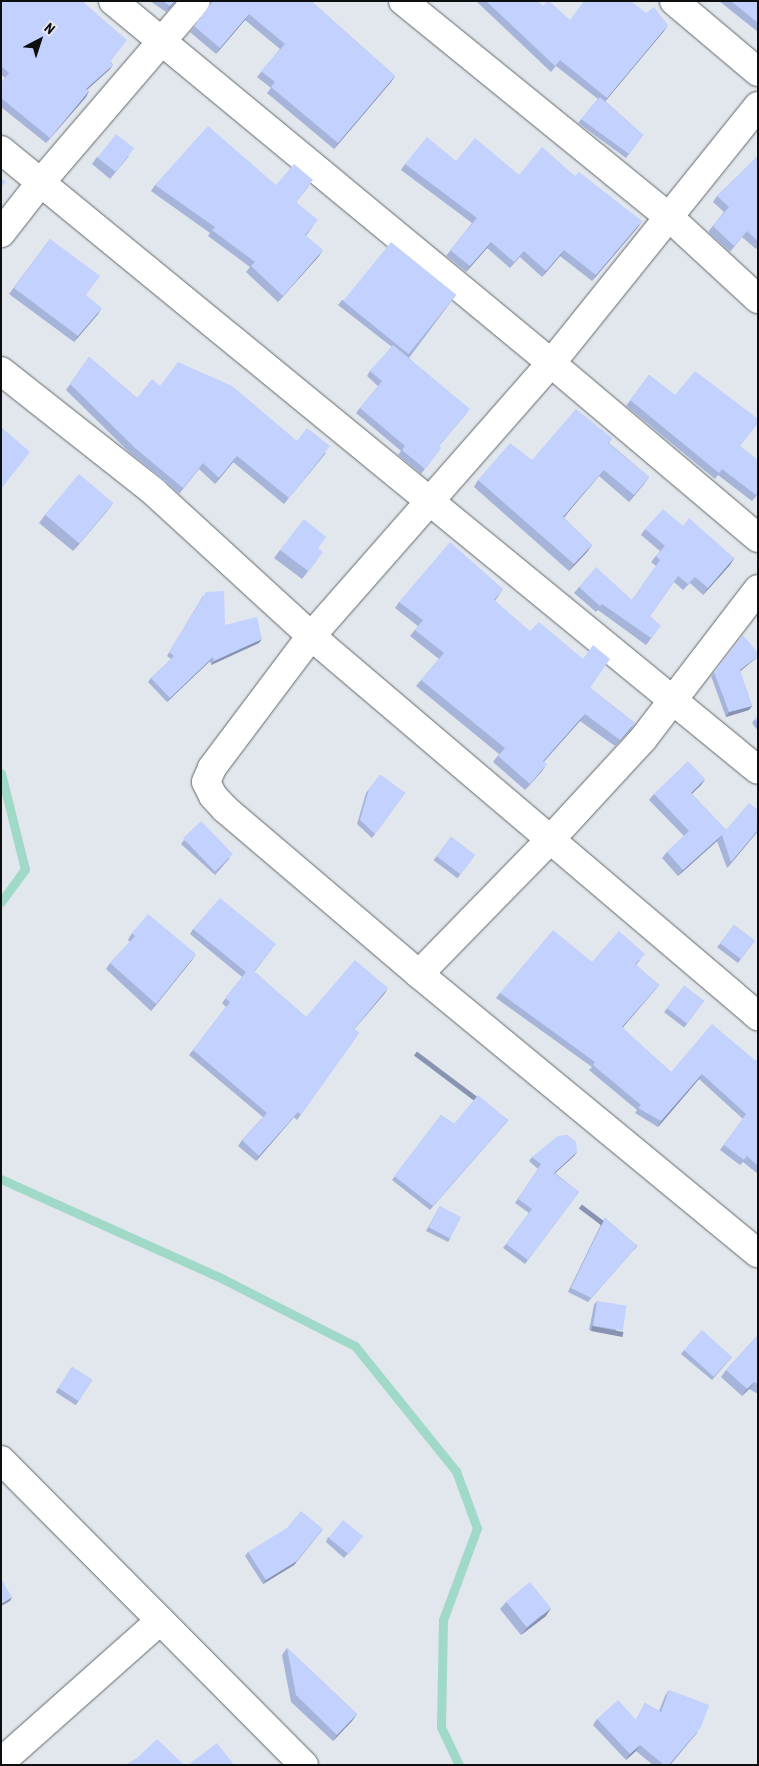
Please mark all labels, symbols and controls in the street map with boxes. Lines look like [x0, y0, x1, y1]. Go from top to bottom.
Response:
north arrow [15, 15, 65, 65]
text: N [41, 20, 58, 37]

